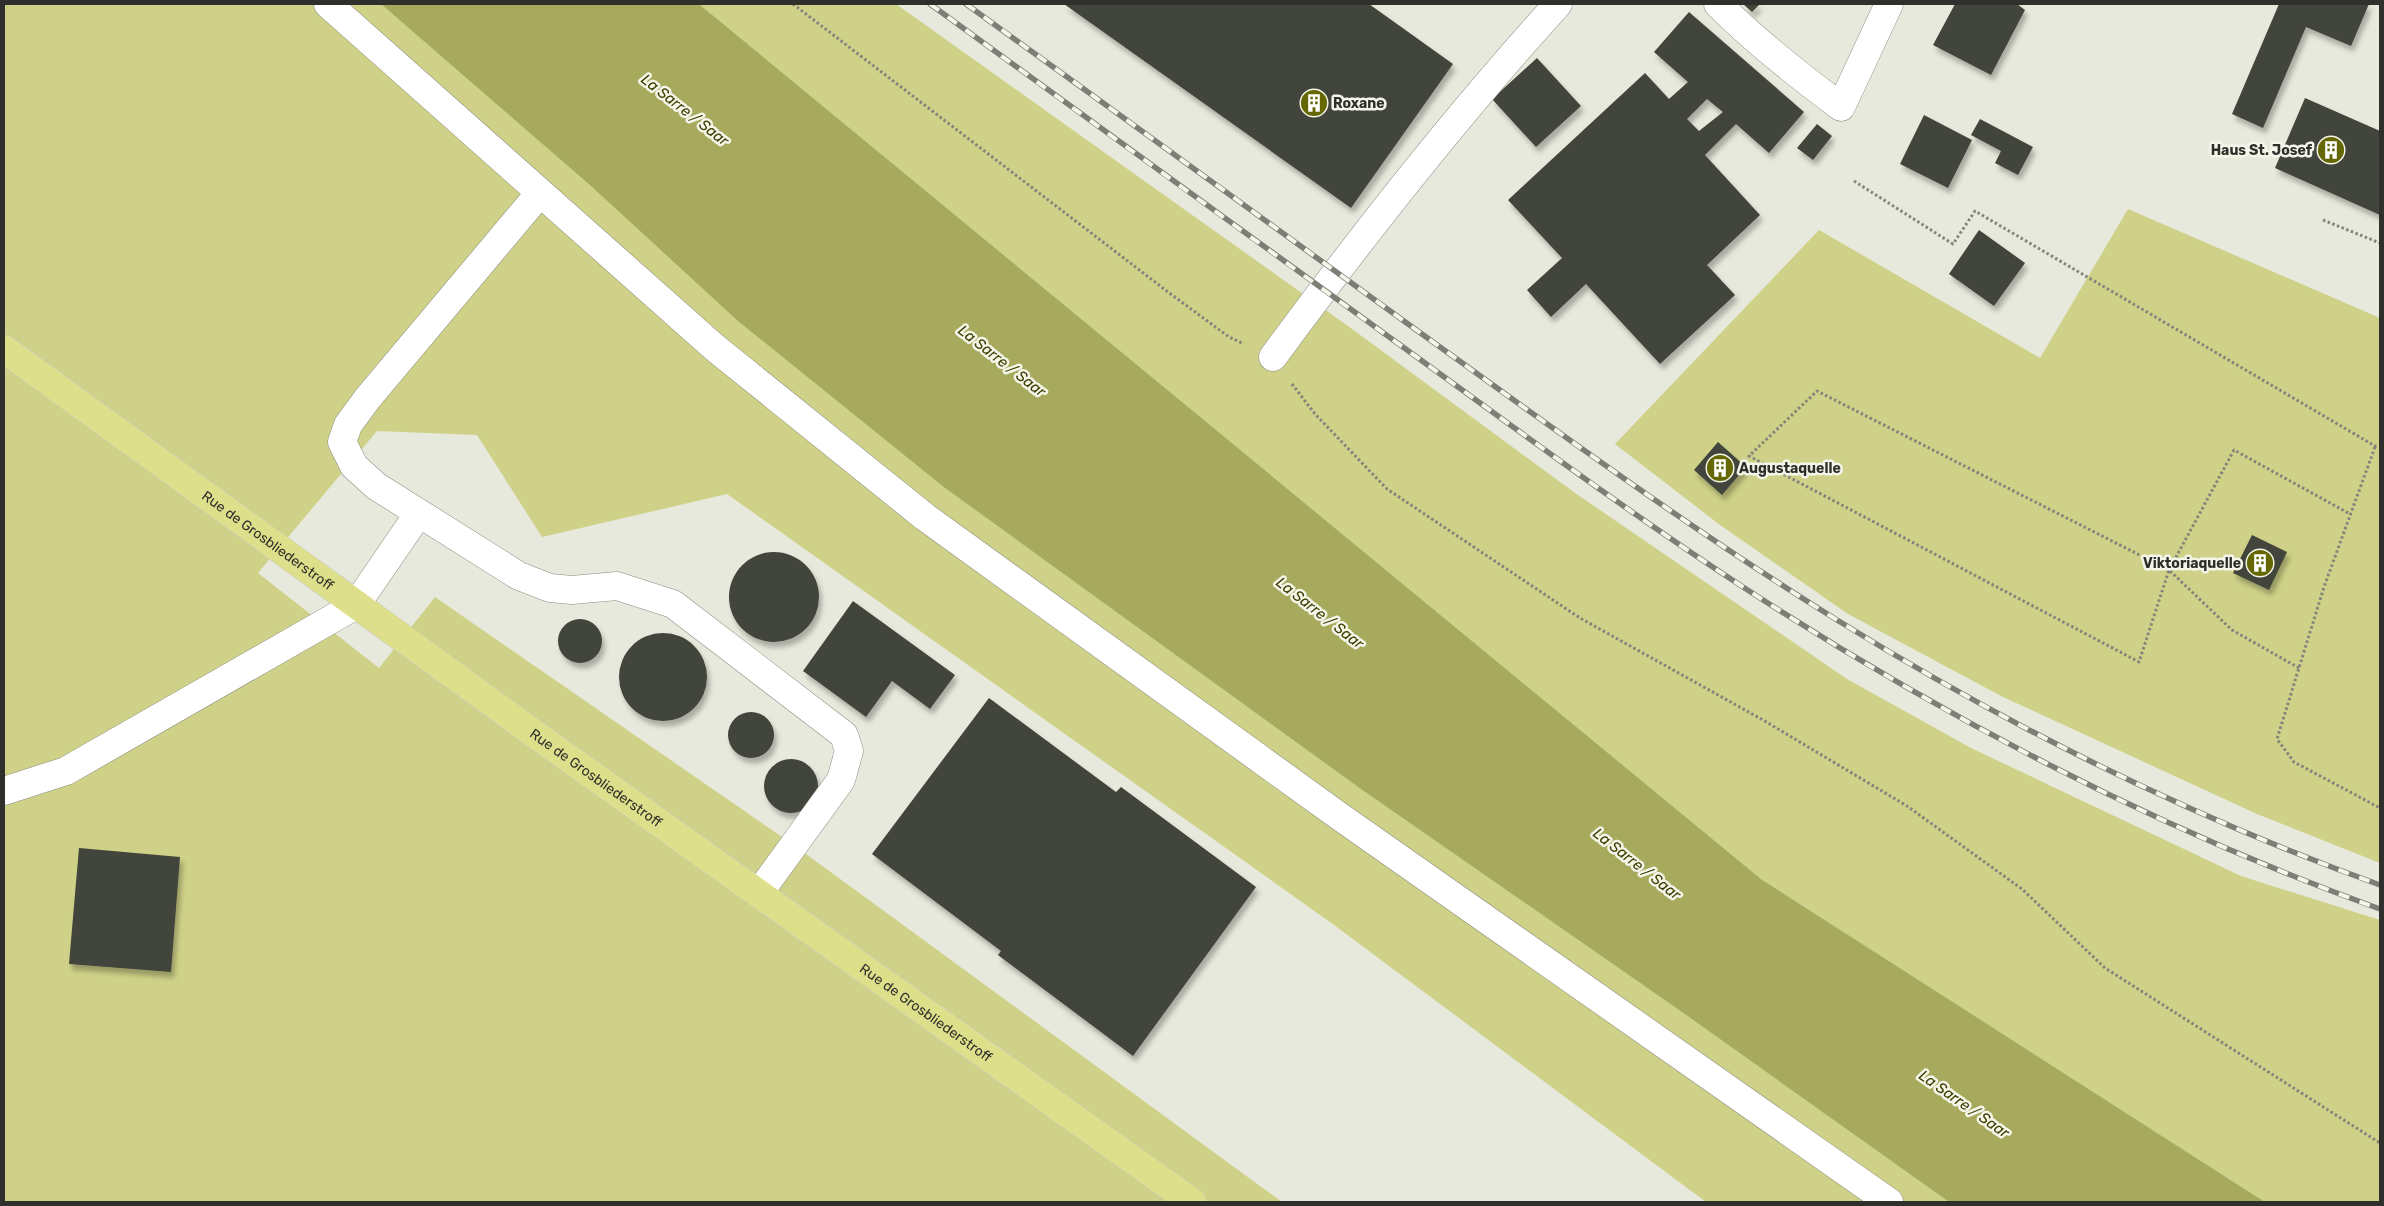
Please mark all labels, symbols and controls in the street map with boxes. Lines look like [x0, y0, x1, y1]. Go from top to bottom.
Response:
water label: La Sarre / Saar [638, 70, 733, 151]
building icon: Roxane [1299, 88, 1329, 118]
place label: Roxane [1333, 95, 1385, 112]
building icon: Haus St. Josef [2316, 135, 2346, 165]
place label: Haus St. Josef [2211, 142, 2313, 159]
water label: La Sarre / Saar [955, 321, 1050, 402]
building icon: Augustaquelle [1705, 453, 1735, 483]
place label: Augustaquelle [1739, 460, 1841, 477]
street label: Rue de Grosbliederstroff [198, 487, 337, 594]
building icon: Viktoriaquelle [2245, 548, 2275, 578]
place label: Viktoriaquelle [2143, 555, 2241, 572]
water label: La Sarre / Saar [1273, 573, 1368, 654]
street label: Rue de Grosbliederstroff [526, 725, 665, 831]
water label: La Sarre / Saar [1590, 824, 1685, 905]
street label: Rue de Grosbliederstroff [856, 960, 995, 1066]
water label: La Sarre / Saar [1915, 1066, 2014, 1143]

